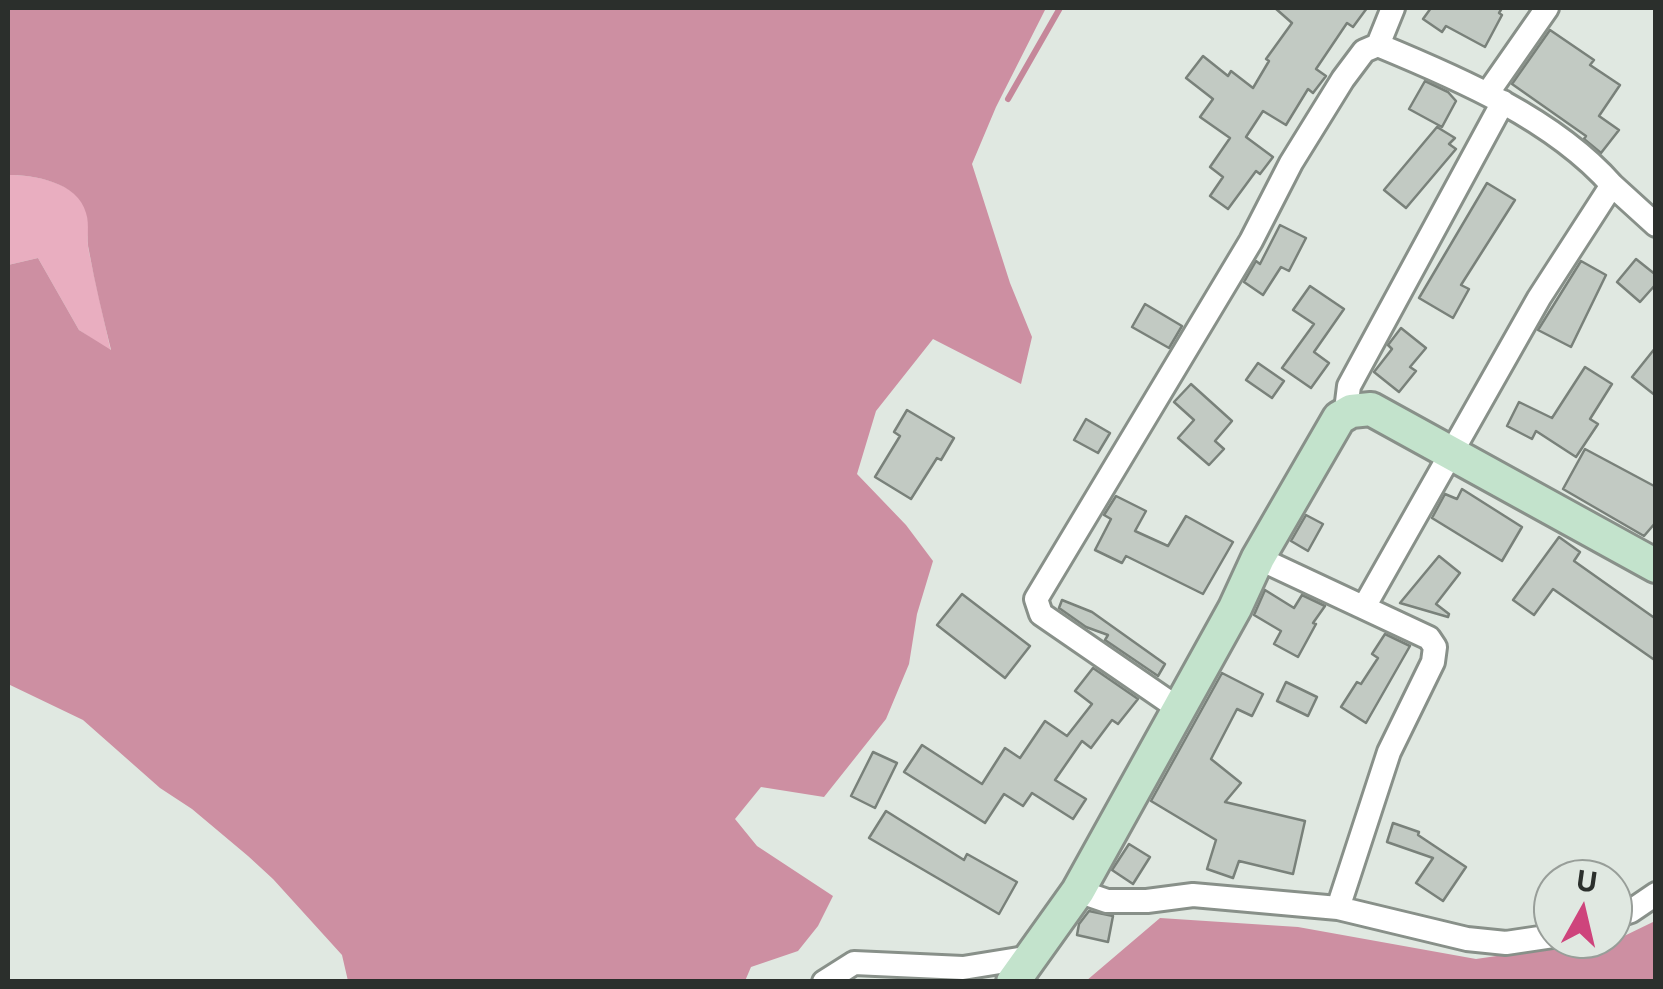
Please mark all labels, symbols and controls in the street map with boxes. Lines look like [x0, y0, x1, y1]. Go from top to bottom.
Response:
north arrow [1533, 859, 1633, 959]
text: U [1574, 863, 1599, 900]

